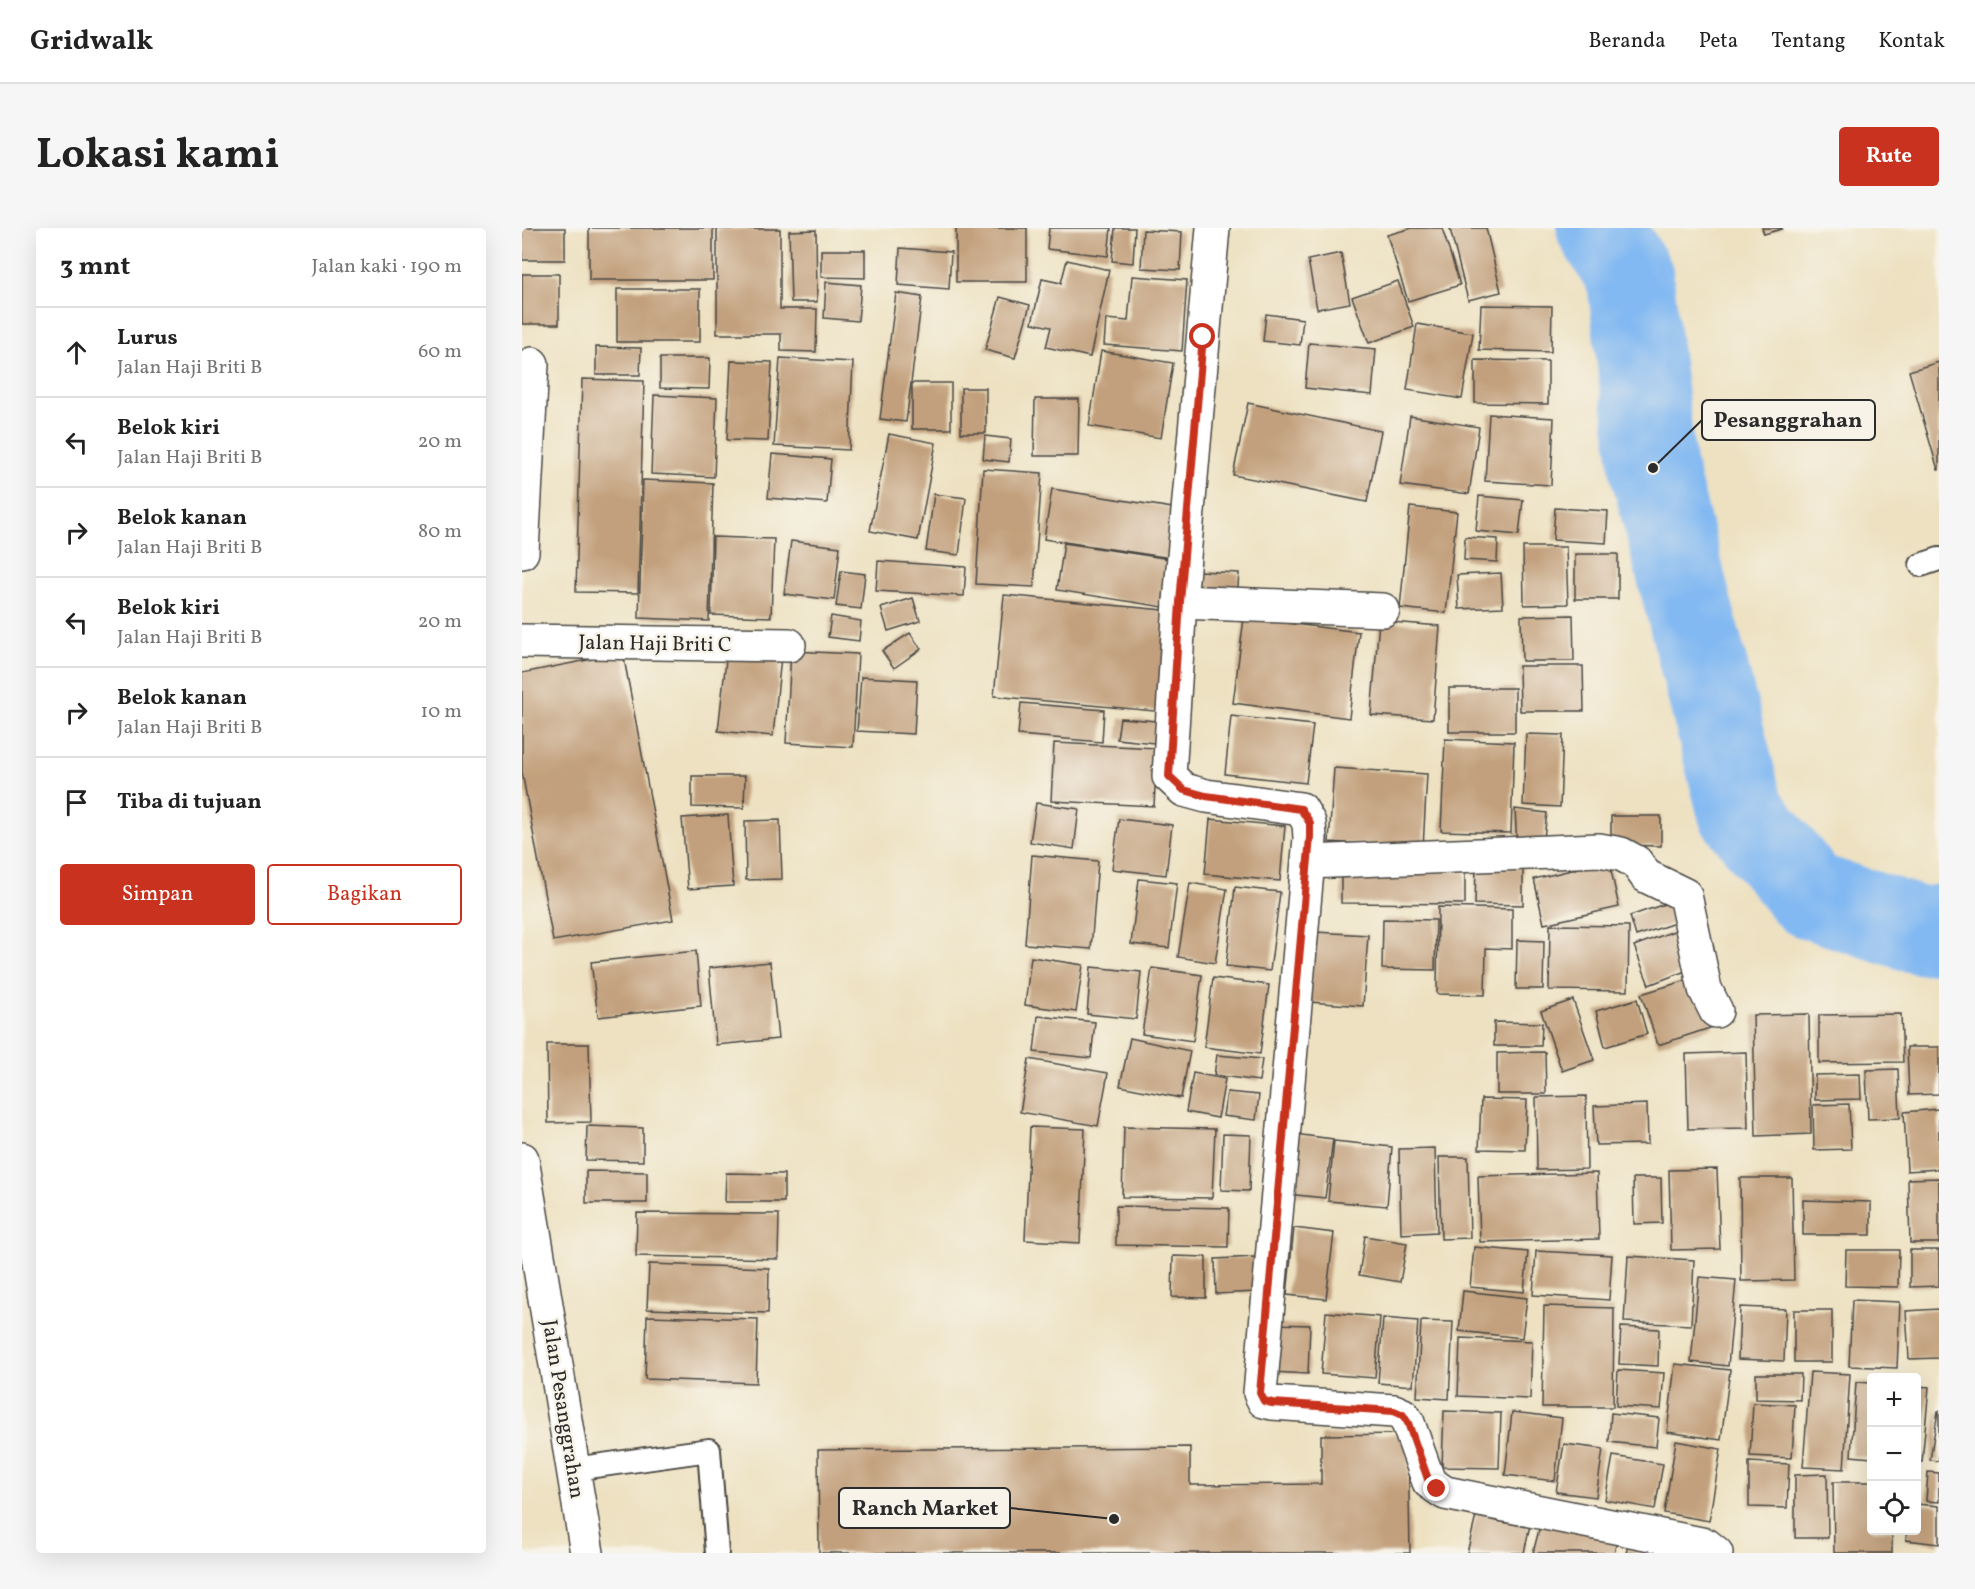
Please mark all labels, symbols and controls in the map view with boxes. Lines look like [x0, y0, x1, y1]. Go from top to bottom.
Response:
text: Gridwalk [30, 22, 153, 61]
text: Beranda [1588, 27, 1666, 56]
text: Peta [1699, 27, 1738, 56]
text: Tentang [1771, 27, 1846, 56]
text: Kontak [1879, 27, 1945, 56]
text: Lokasi kami [36, 127, 280, 186]
button: Rute [1839, 127, 1939, 186]
text: 3 mnt [60, 249, 130, 285]
text: Jalan kaki · 190 m [312, 253, 462, 281]
text: Lurus [117, 323, 178, 354]
route start [1189, 323, 1215, 349]
icon: ahead [60, 336, 93, 369]
text: 60 m [418, 338, 462, 366]
text: Jalan Haji Briti B [117, 354, 262, 382]
callout: Pesanggrahan [1702, 400, 1875, 440]
text: Pesanggrahan [1713, 406, 1863, 437]
text: Belok kiri [117, 413, 220, 444]
icon: left [60, 426, 93, 459]
text: 20 m [418, 428, 462, 456]
text: Jalan Haji Briti B [117, 444, 262, 472]
text: Belok kanan [117, 503, 247, 534]
icon: right [60, 516, 93, 549]
text: 80 m [418, 518, 462, 546]
text: Jalan Haji Briti B [117, 534, 262, 562]
text: Belok kiri [117, 593, 220, 624]
icon: left [60, 606, 93, 639]
text: 20 m [418, 608, 462, 636]
text: Jalan Haji Briti B [117, 624, 262, 652]
street label: Jalan Haji Briti C [578, 629, 732, 660]
text: Belok kanan [117, 683, 247, 714]
icon: right [60, 696, 93, 729]
text: 10 m [421, 698, 462, 726]
text: Jalan Haji Briti B [117, 714, 262, 742]
icon: arrive [60, 786, 93, 819]
text: Tiba di tujuan [117, 787, 262, 818]
button: Simpan [60, 864, 255, 925]
button: Bagikan [267, 864, 462, 925]
street label: Jalan Pesanggrahan [534, 1318, 591, 1501]
map controls [1867, 1373, 1921, 1535]
button: + [1867, 1373, 1921, 1427]
button: − [1867, 1427, 1921, 1481]
route end [1423, 1475, 1449, 1501]
button: locate [1867, 1481, 1921, 1535]
callout: Ranch Market [839, 1488, 1010, 1528]
text: Ranch Market [852, 1494, 998, 1525]

